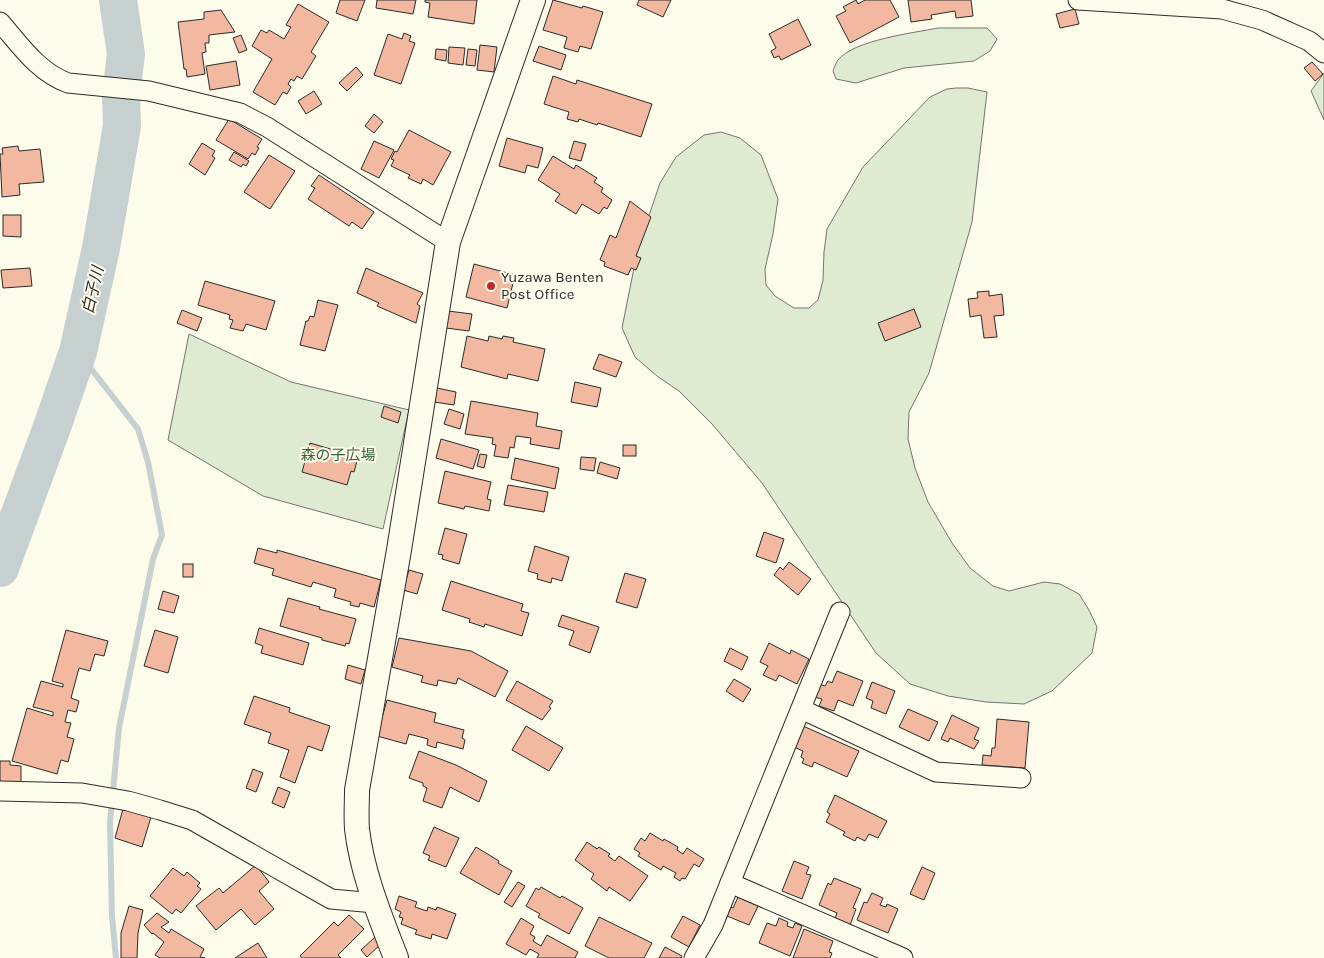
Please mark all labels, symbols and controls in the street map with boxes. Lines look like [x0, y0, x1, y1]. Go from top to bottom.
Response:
water label: 白子川 [78, 263, 108, 316]
place label: Yuzawa Benten Post Office [501, 268, 604, 303]
marker: Yuzawa Benten Post Office [485, 280, 497, 292]
park label: 森の子広場 [300, 446, 376, 464]

